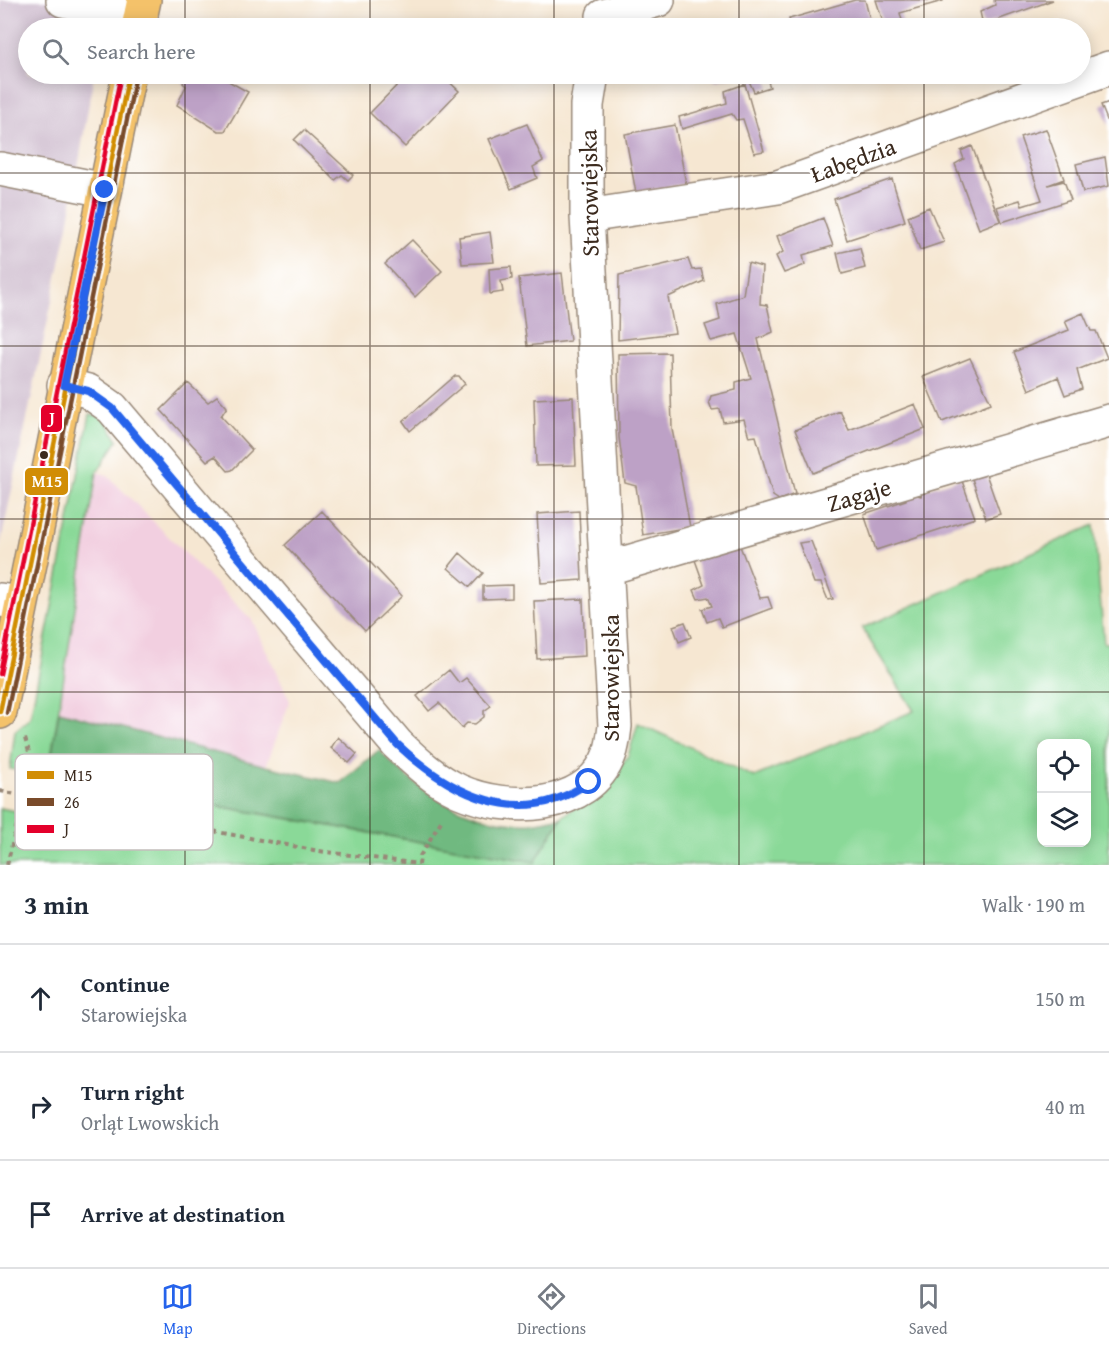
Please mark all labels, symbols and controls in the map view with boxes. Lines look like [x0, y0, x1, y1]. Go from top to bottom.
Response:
search box [18, 18, 1091, 84]
icon: search [39, 35, 72, 68]
text: Search here [87, 35, 196, 67]
street label: Starowiejska [570, 128, 608, 257]
street label: Łabędzia [806, 128, 901, 192]
route end [91, 176, 117, 202]
line badge: J [40, 404, 63, 433]
text: J [46, 406, 55, 430]
unlabelled marker [38, 449, 50, 461]
line badge: M15 [24, 467, 69, 496]
text: M15 [32, 469, 62, 493]
street label: Zagaje [823, 469, 895, 521]
street label: Starowiejska [593, 614, 628, 742]
map controls [1037, 739, 1091, 847]
button: locate [1037, 739, 1091, 793]
legend [15, 754, 213, 850]
text: M15 [64, 763, 93, 787]
route start [575, 768, 601, 794]
text: 26 [64, 790, 80, 814]
button: layers [1037, 793, 1091, 847]
text: J [62, 817, 69, 841]
text: 3 min [24, 885, 89, 924]
text: Walk · 190 m [982, 890, 1085, 919]
text: Continue [81, 968, 170, 1000]
icon: ahead [24, 982, 57, 1015]
text: 150 m [1035, 984, 1085, 1013]
text: Starowiejska [81, 1000, 187, 1029]
text: Turn right [81, 1076, 184, 1108]
icon: right [24, 1090, 57, 1123]
text: 40 m [1045, 1092, 1085, 1121]
text: Orląt Lwowskich [81, 1108, 219, 1137]
icon: arrive [24, 1198, 57, 1231]
text: Arrive at destination [81, 1198, 285, 1230]
tab: Map [161, 1280, 194, 1340]
tab: Directions [517, 1280, 586, 1340]
tab: Saved [909, 1280, 948, 1340]

